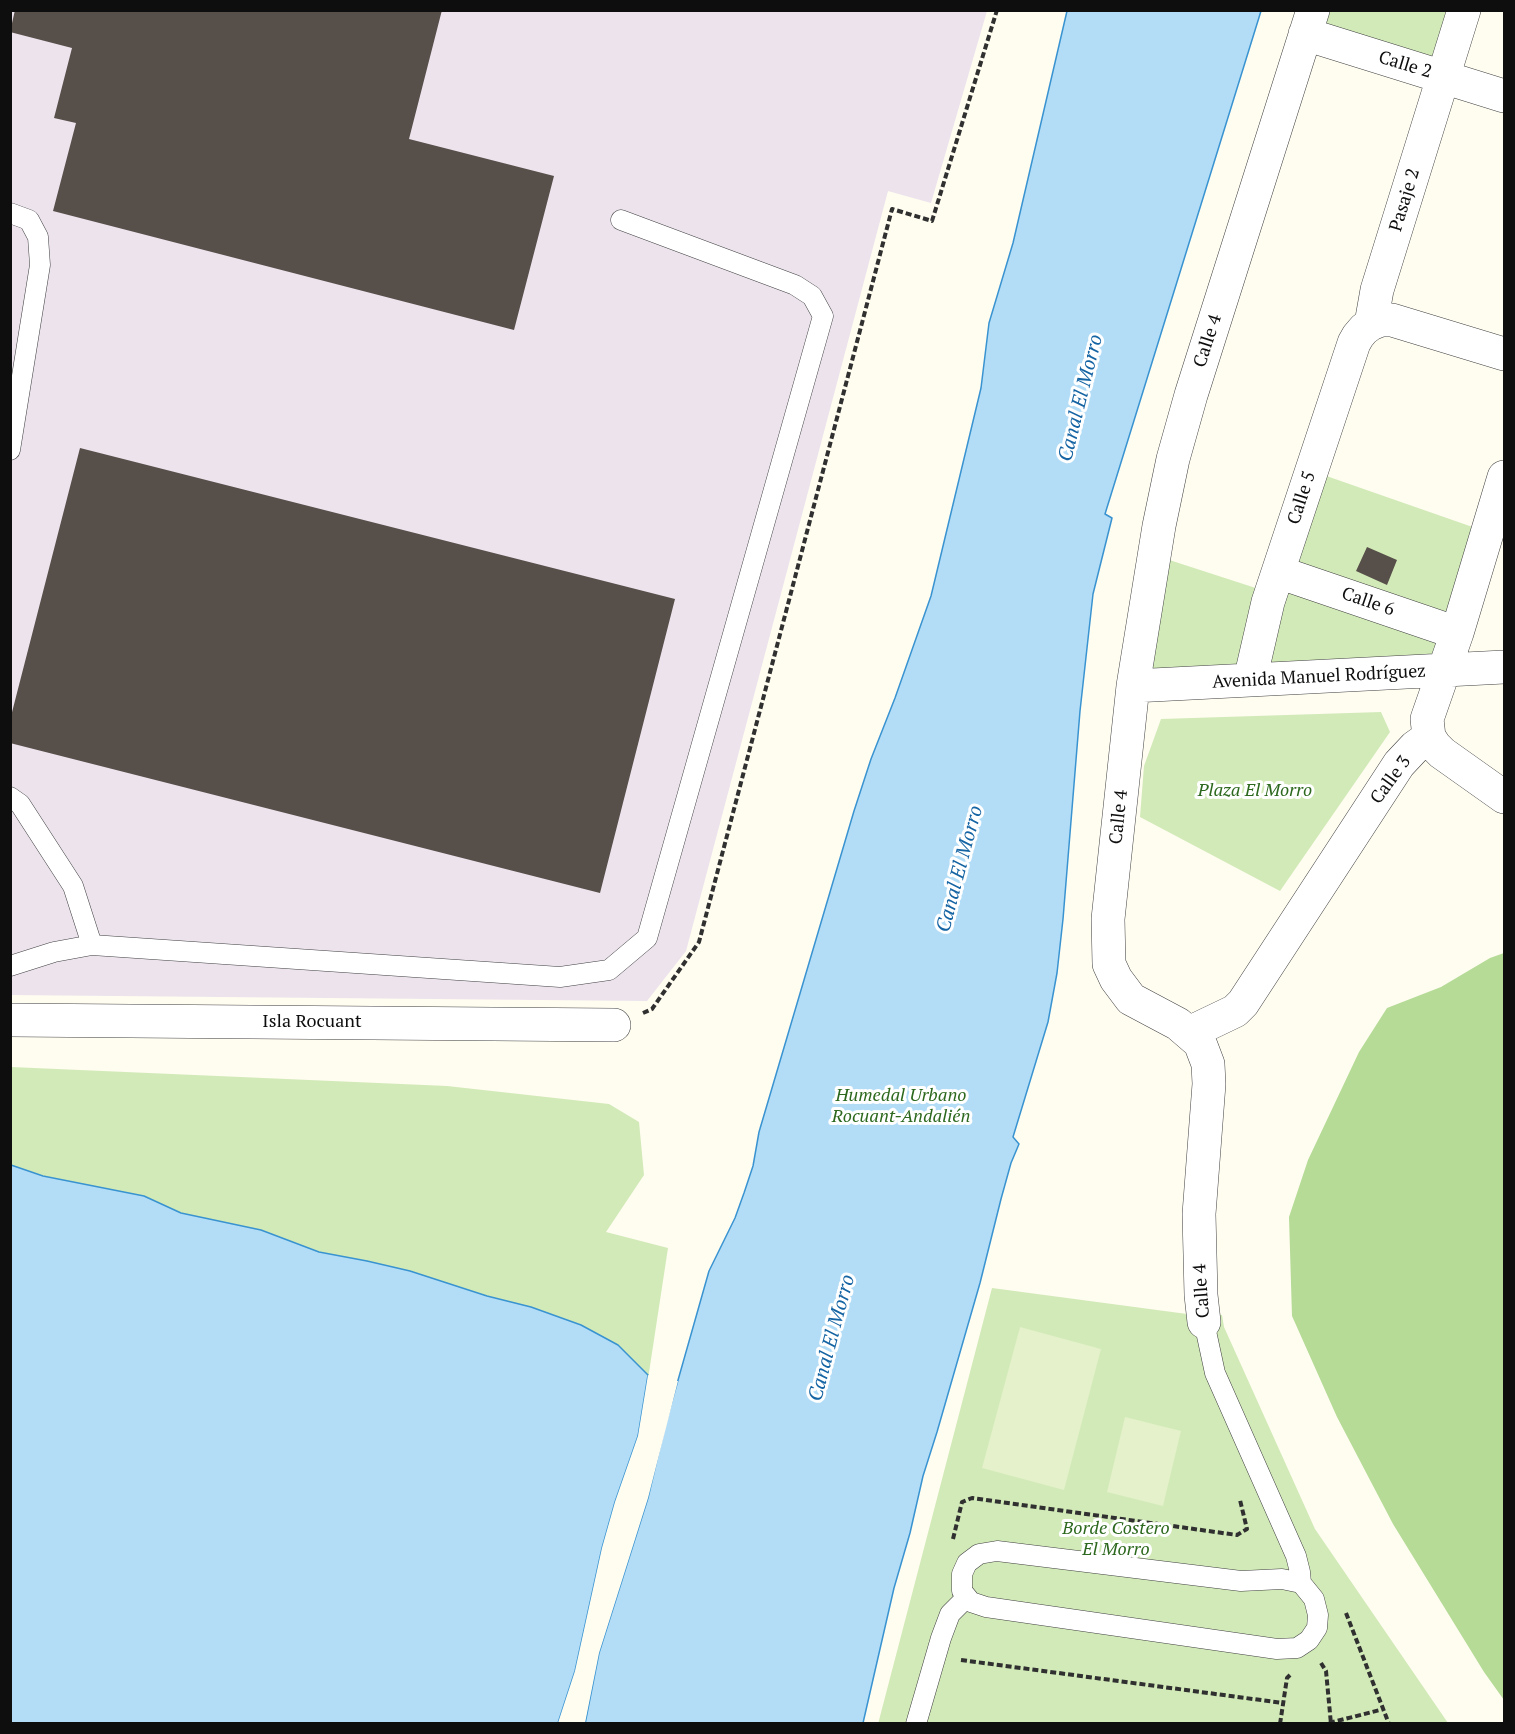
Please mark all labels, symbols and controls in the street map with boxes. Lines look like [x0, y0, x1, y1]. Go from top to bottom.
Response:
street label: Calle 2 [1376, 47, 1434, 83]
street label: Pasaje 2 [1385, 166, 1425, 234]
street label: Calle 4 [1189, 312, 1227, 370]
water label: Canal El Morro [1054, 332, 1108, 464]
street label: Calle 5 [1283, 469, 1321, 527]
street label: Calle 6 [1339, 583, 1397, 621]
street label: Avenida Manuel Rodríguez [1212, 661, 1426, 693]
street label: Calle 3 [1366, 752, 1416, 808]
park label: Plaza El Morro [1198, 780, 1312, 802]
street label: Calle 4 [1105, 789, 1133, 845]
water label: Canal El Morro [932, 803, 988, 935]
street label: Isla Rocuant [262, 1011, 362, 1033]
park label: Humedal Urbano Rocuant-Andalién [832, 1085, 970, 1128]
street label: Calle 4 [1189, 1263, 1215, 1319]
water label: Canal El Morro [804, 1272, 860, 1404]
park label: Borde Costero El Morro [1062, 1518, 1170, 1561]

